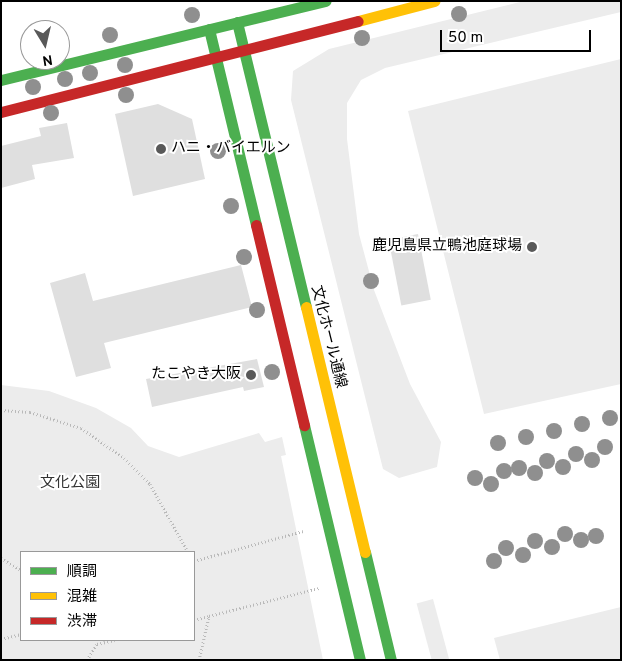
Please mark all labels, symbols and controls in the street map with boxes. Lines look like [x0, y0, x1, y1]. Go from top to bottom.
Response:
north arrow [20, 20, 70, 70]
scale bar [442, 20, 593, 52]
text: 50 m [448, 29, 483, 48]
text: N [41, 50, 54, 69]
place label: ハニ・バイエルン [171, 140, 291, 158]
marker: ハニ・バイエルン [155, 143, 167, 155]
place label: 鹿児島県立鴨池庭球場 [372, 238, 522, 256]
marker: 鹿児島県立鴨池庭球場 [526, 241, 538, 253]
street label: 文化ホール通線 [307, 284, 349, 390]
place label: たこやき大阪 [151, 366, 241, 384]
marker: たこやき大阪 [245, 369, 257, 381]
park label: 文化公園 [40, 475, 100, 493]
legend [20, 551, 195, 641]
text: 順調 [67, 563, 97, 582]
text: 混雑 [67, 588, 97, 607]
text: 渋滞 [67, 613, 97, 632]

